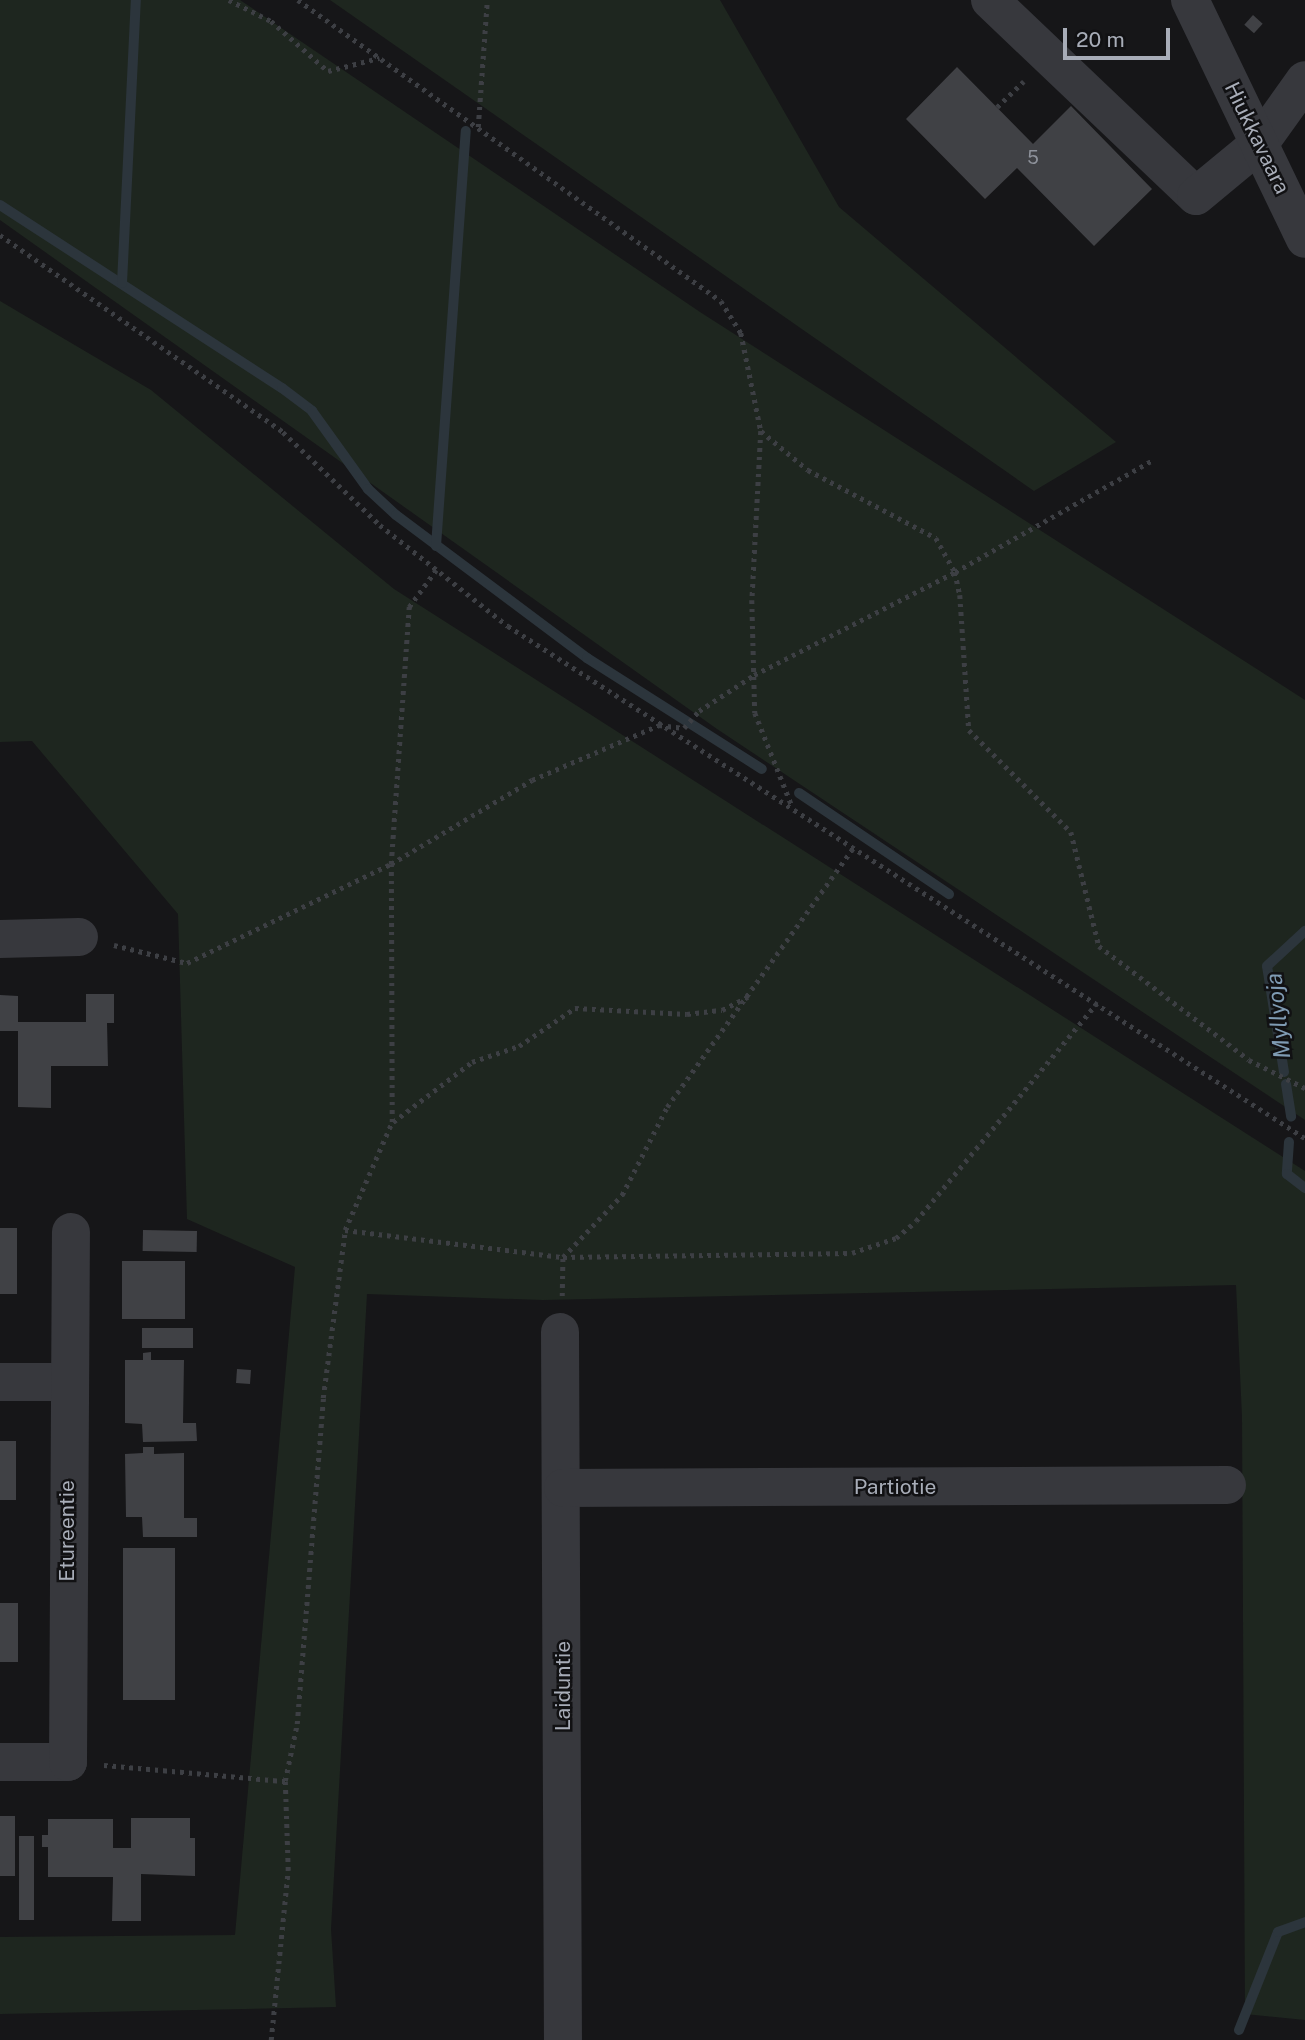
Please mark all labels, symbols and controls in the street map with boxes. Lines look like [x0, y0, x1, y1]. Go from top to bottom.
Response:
scale bar [1067, 14, 1174, 58]
text: 20 m [1076, 27, 1125, 52]
street label: Hiukkavaara [1219, 78, 1295, 198]
house number: 5 [1027, 147, 1039, 169]
water label: Myllyoja [1260, 972, 1296, 1060]
street label: Partiotie [854, 1474, 936, 1500]
street label: Etureentie [54, 1480, 80, 1582]
street label: Laiduntie [550, 1641, 576, 1731]

